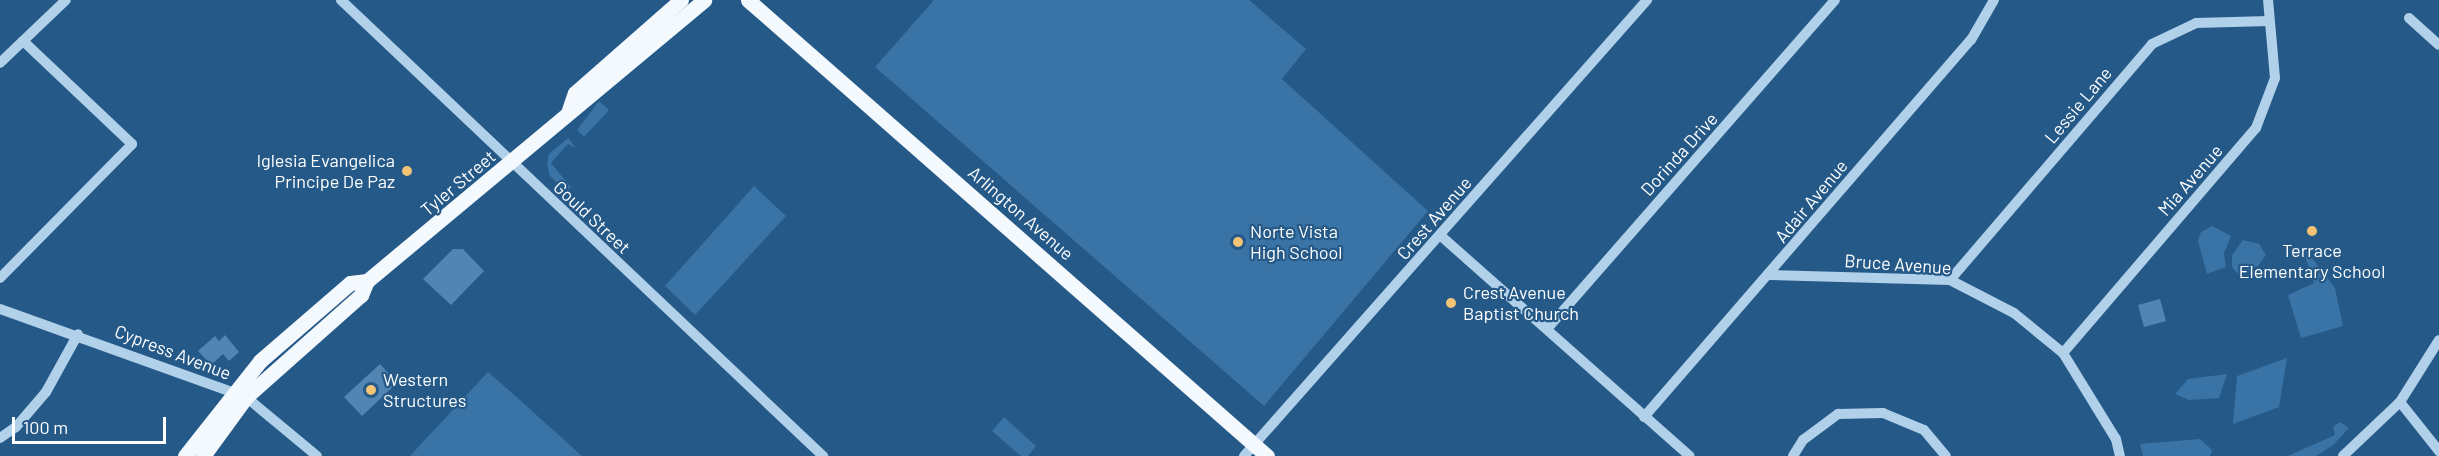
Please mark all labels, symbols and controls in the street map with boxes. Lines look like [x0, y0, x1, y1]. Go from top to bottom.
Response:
street label: Lessie Lane [2040, 62, 2116, 148]
street label: Dorinda Drive [1636, 108, 1722, 200]
street label: Mia Avenue [2153, 140, 2227, 220]
street label: Tyler Street [416, 145, 500, 221]
place label: Iglesia Evangelica Principe De Paz [256, 150, 395, 192]
street label: Adair Avenue [1770, 155, 1852, 247]
street label: Arlington Avenue [964, 162, 1078, 264]
marker: Iglesia Evangelica Principe De Paz [400, 164, 414, 178]
street label: Crest Avenue [1392, 172, 1476, 264]
street label: Gould Street [549, 176, 635, 258]
place label: Norte Vista High School [1250, 221, 1343, 264]
marker: Terrace Elementary School [2305, 224, 2319, 238]
marker: Norte Vista High School [1231, 235, 1245, 249]
place label: Terrace Elementary School [2239, 240, 2385, 282]
street label: Bruce Avenue [1844, 249, 1952, 279]
place label: Crest Avenue Baptist Church [1463, 282, 1579, 324]
marker: Crest Avenue Baptist Church [1444, 296, 1458, 310]
street label: Cypress Avenue [112, 320, 234, 384]
place label: Western Structures [383, 369, 466, 412]
marker: Western Structures [364, 383, 378, 397]
scale bar [15, 405, 170, 443]
text: 100 m [23, 416, 68, 438]

